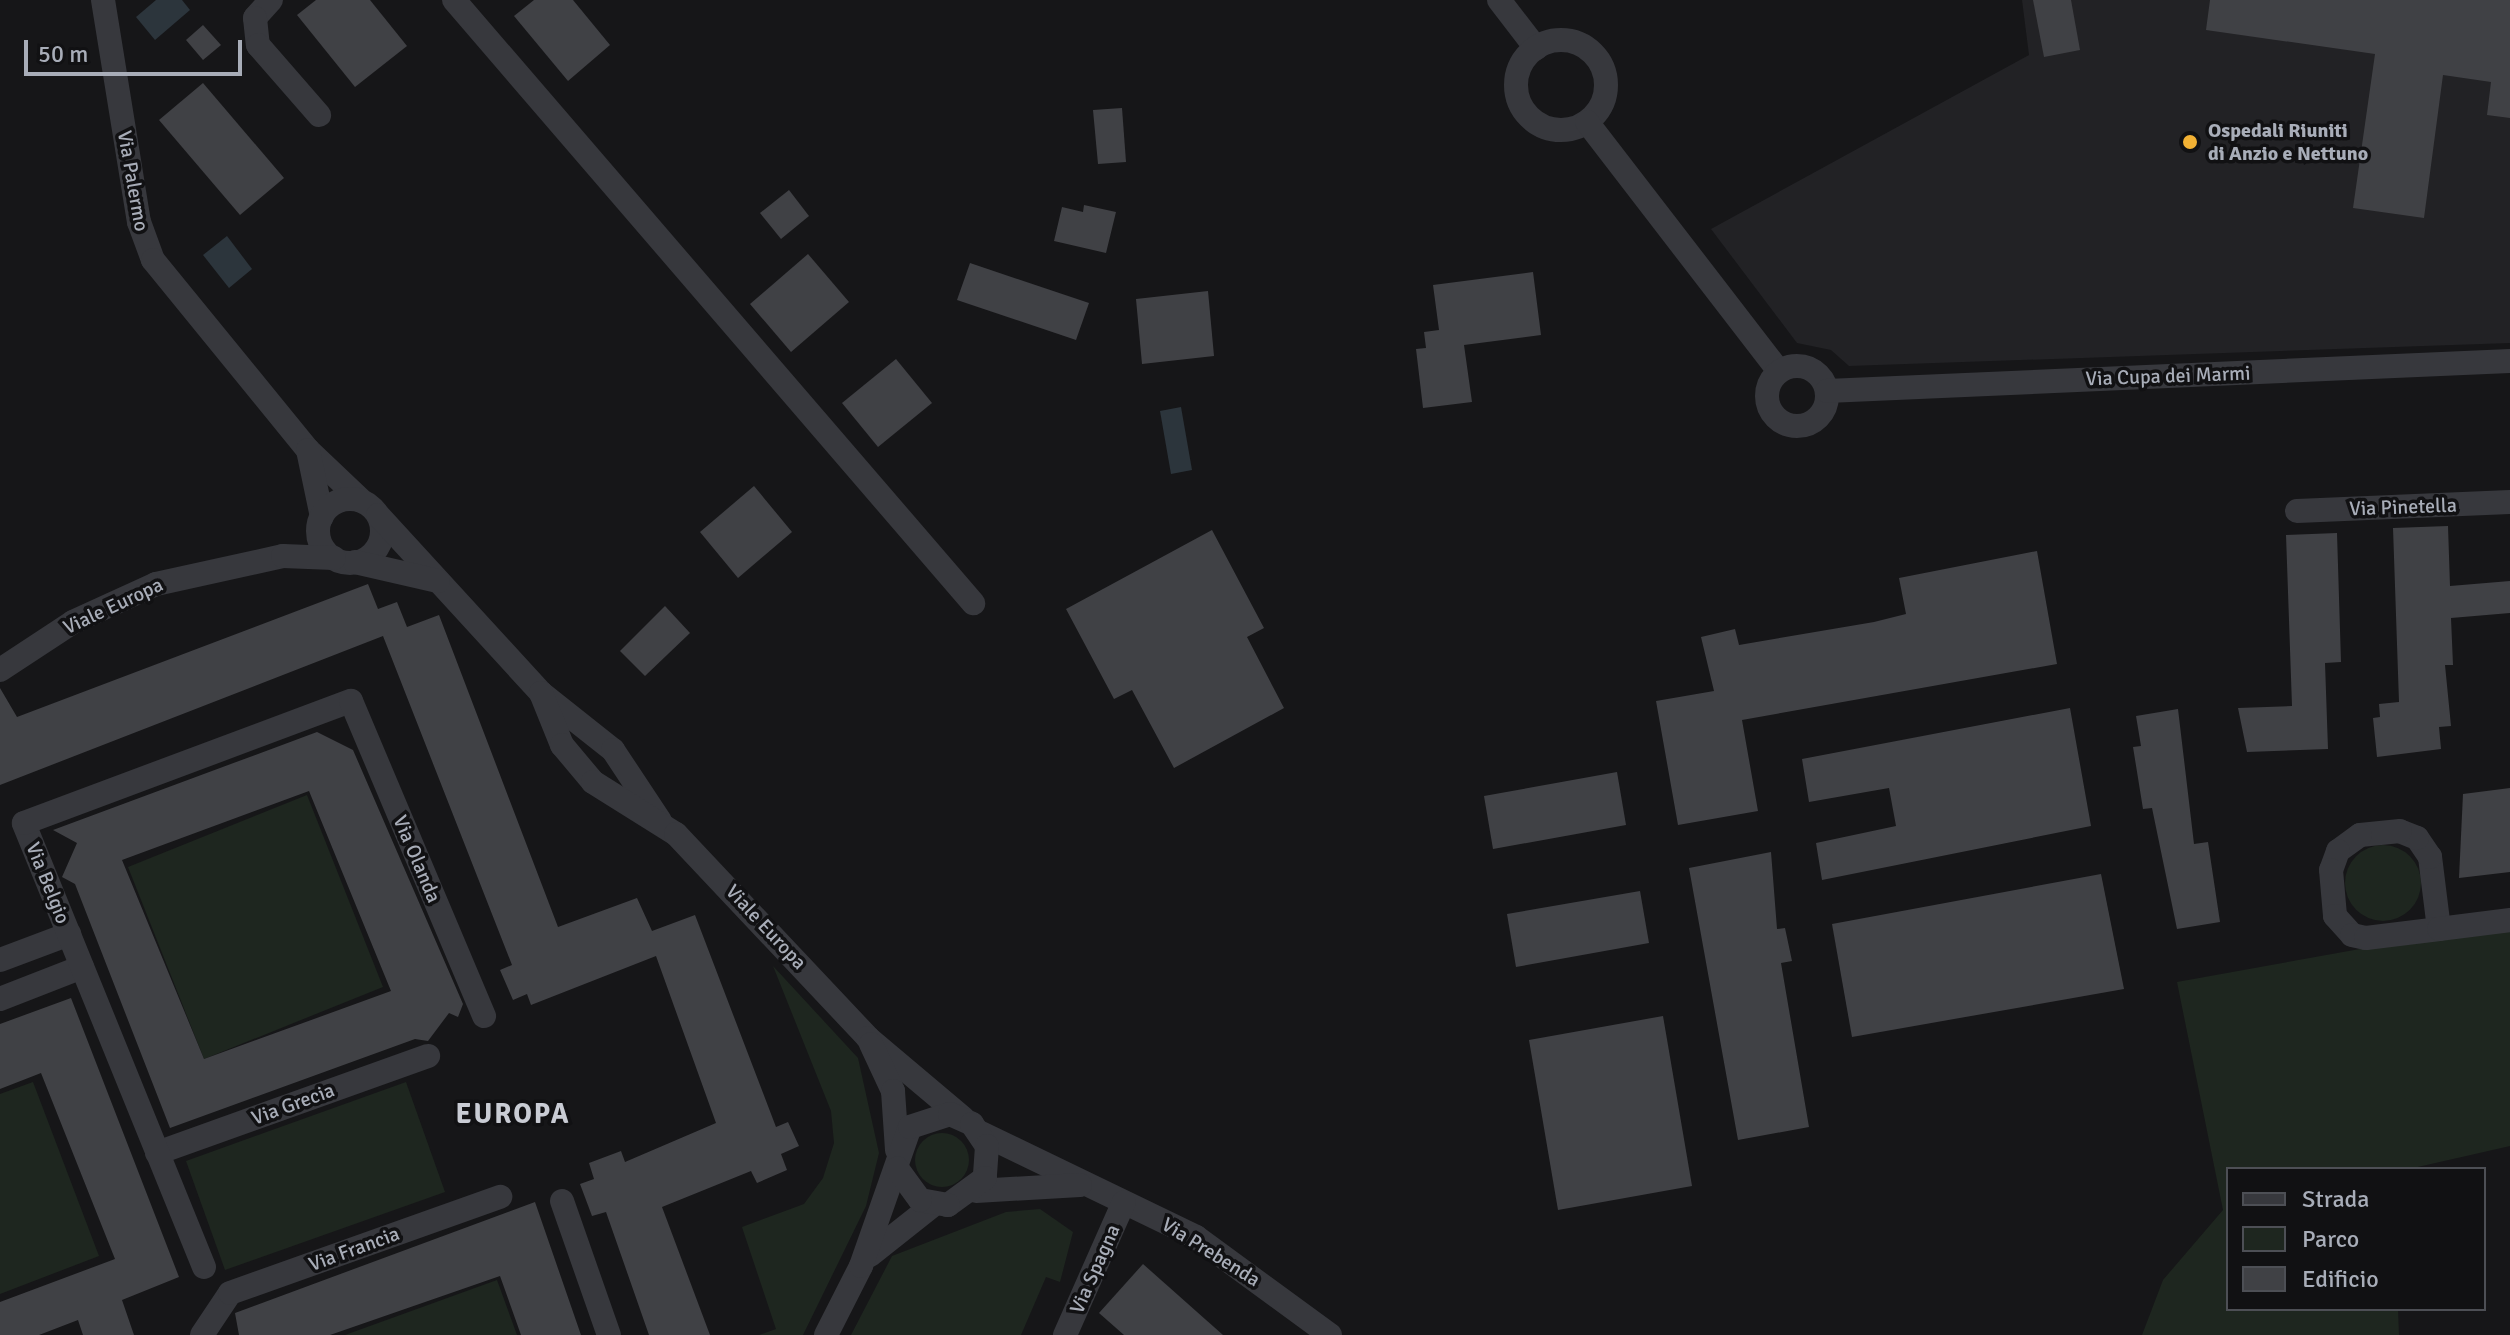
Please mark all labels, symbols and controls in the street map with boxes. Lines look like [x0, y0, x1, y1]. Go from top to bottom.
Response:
scale bar [28, 24, 246, 74]
text: 50 m [38, 39, 88, 69]
place label: Ospedali Riuniti di Anzio e Nettuno [2208, 118, 2368, 165]
street label: Via Palermo [112, 129, 154, 233]
marker: Ospedali Riuniti di Anzio e Nettuno [2179, 131, 2201, 153]
street label: Via Cupa dei Marmi [2085, 361, 2251, 391]
street label: Via Pinetella [2349, 493, 2457, 521]
street label: Viale Europa [59, 572, 167, 640]
street label: Via Olanda [388, 812, 446, 906]
street label: Via Belgio [21, 839, 75, 927]
street label: Viale Europa [721, 880, 811, 974]
street label: Via Grecia [248, 1078, 338, 1130]
district label: EUROPA [455, 1097, 571, 1131]
legend [2226, 1167, 2486, 1311]
text: Strada [2302, 1184, 2369, 1214]
street label: Via Prebenda [1157, 1212, 1265, 1292]
street label: Via Francia [305, 1221, 403, 1277]
street label: Via Spagna [1065, 1221, 1125, 1317]
text: Parco [2302, 1224, 2359, 1254]
text: Edificio [2302, 1264, 2379, 1294]

